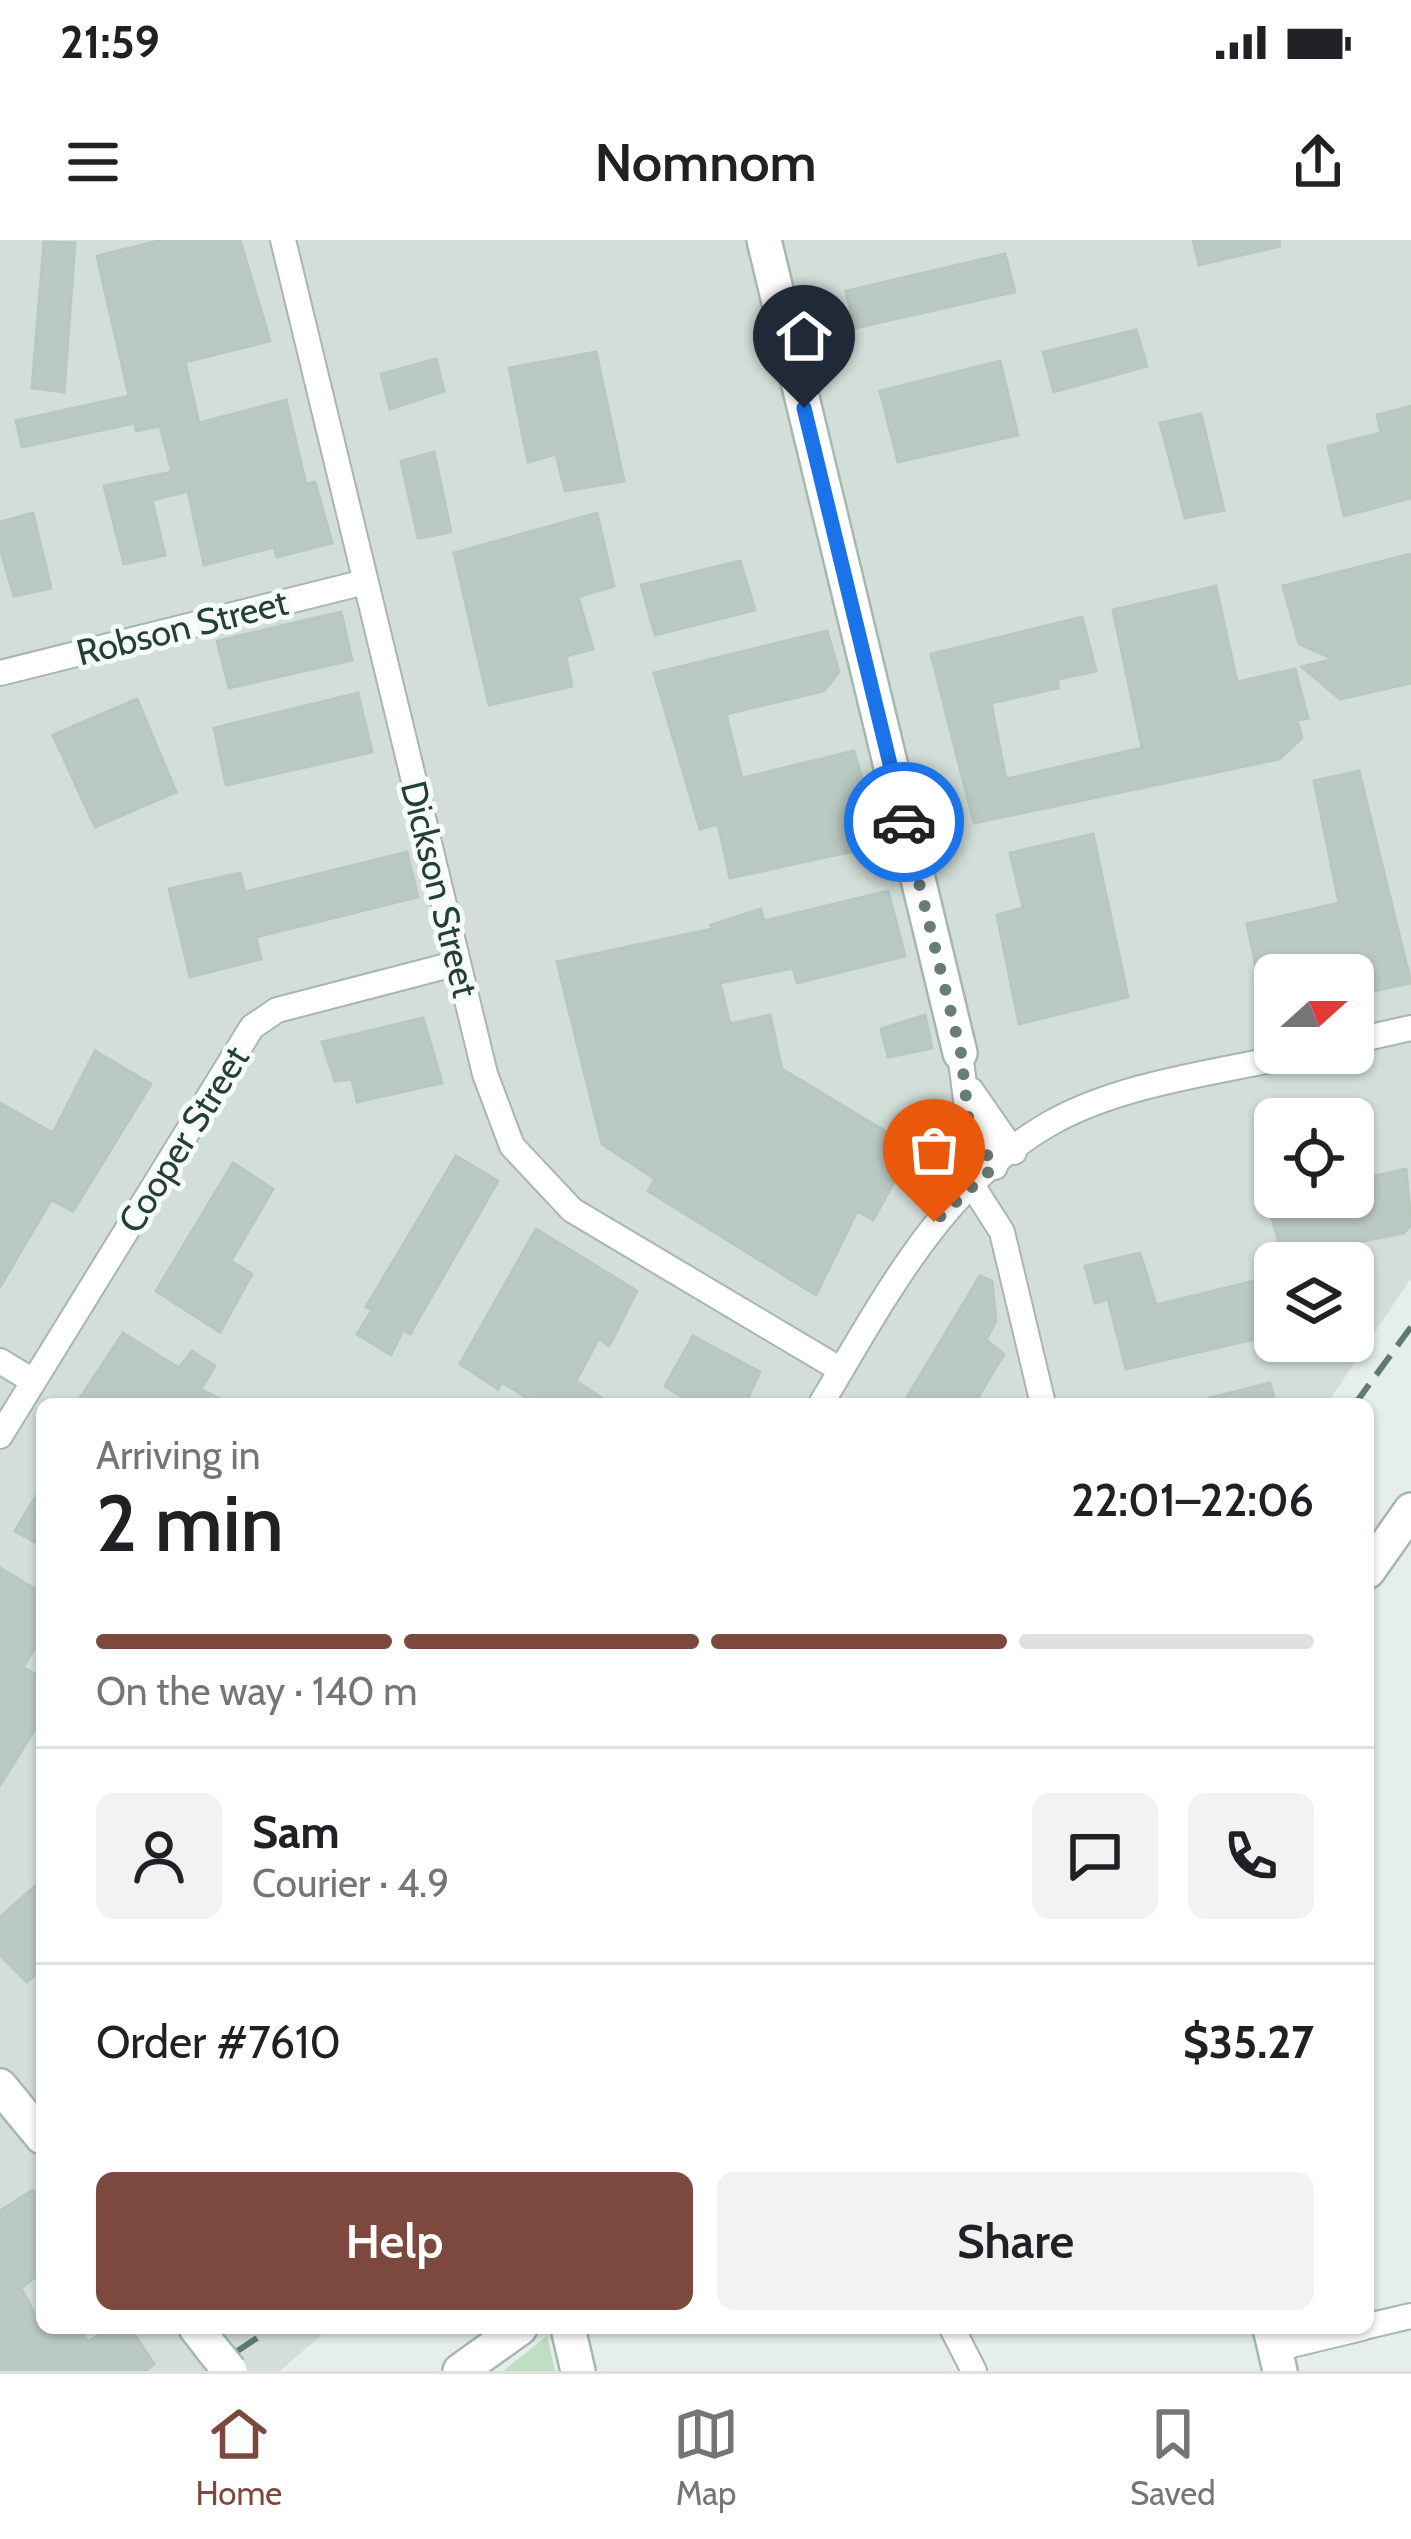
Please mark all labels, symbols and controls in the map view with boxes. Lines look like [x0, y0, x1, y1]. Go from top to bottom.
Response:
text: 21:59 [60, 15, 160, 69]
icon: menu [60, 129, 126, 195]
text: Nomnom [594, 129, 817, 195]
icon: share [1285, 129, 1351, 195]
pin [753, 285, 855, 408]
icon: home [771, 303, 837, 369]
street label: Robson Street [72, 579, 292, 675]
courier [844, 762, 964, 882]
street label: Dickson Street [392, 776, 488, 1002]
icon: car [871, 789, 937, 855]
north arrow [1254, 954, 1374, 1074]
map controls [1254, 954, 1374, 1362]
street label: Cooper Street [108, 1038, 258, 1240]
button: locate [1254, 1098, 1374, 1218]
pin [883, 1099, 985, 1222]
icon: bag [901, 1117, 967, 1183]
button: layers [1254, 1242, 1374, 1362]
text: Arriving in [96, 1431, 260, 1479]
text: 22:01–22:06 [1071, 1473, 1314, 1527]
text: 2 min [96, 1476, 284, 1571]
text: On the way · 140 m [96, 1667, 417, 1715]
button: person [96, 1793, 222, 1919]
button: chat [1032, 1793, 1158, 1919]
button: phone [1188, 1793, 1314, 1919]
text: Sam [252, 1805, 340, 1859]
text: Courier · 4.9 [252, 1859, 449, 1907]
text: Order #7610 [96, 2015, 341, 2069]
text: $35.27 [1183, 2015, 1314, 2069]
button: Help [96, 2172, 693, 2310]
button: Share [717, 2172, 1314, 2310]
tab: Home [195, 2401, 282, 2513]
tab: Map [673, 2401, 739, 2513]
tab: Saved [1130, 2401, 1216, 2513]

